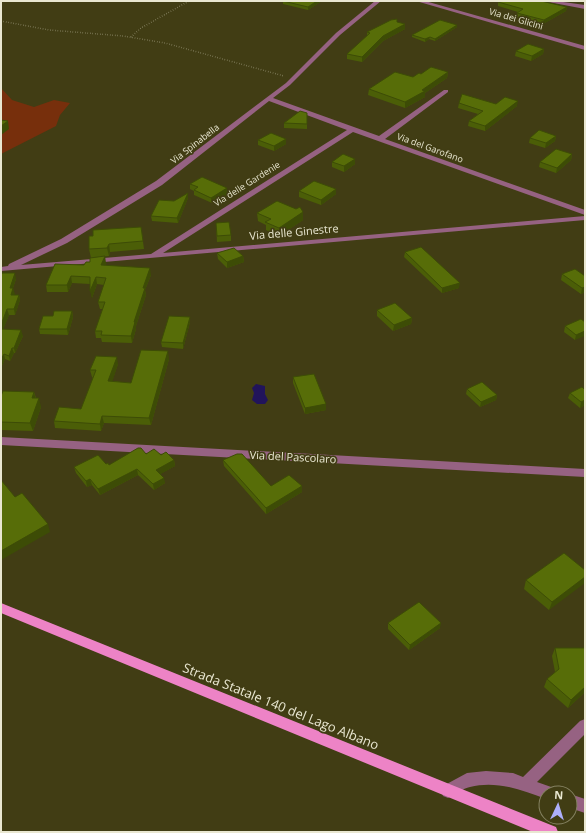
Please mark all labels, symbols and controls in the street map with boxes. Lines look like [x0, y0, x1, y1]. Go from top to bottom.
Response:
street label: Via dei Glicini [488, 5, 545, 32]
street label: Via Spinabella [168, 121, 222, 167]
street label: Via del Garofano [395, 129, 465, 166]
street label: Via delle Gardenie [211, 158, 282, 209]
street label: Via delle Ginestre [249, 220, 339, 243]
street label: Via del Pascolaro [249, 447, 337, 466]
street label: Strada Statale 140 del Lago Albano [180, 658, 382, 754]
north arrow [538, 785, 578, 825]
text: N [554, 787, 564, 802]

